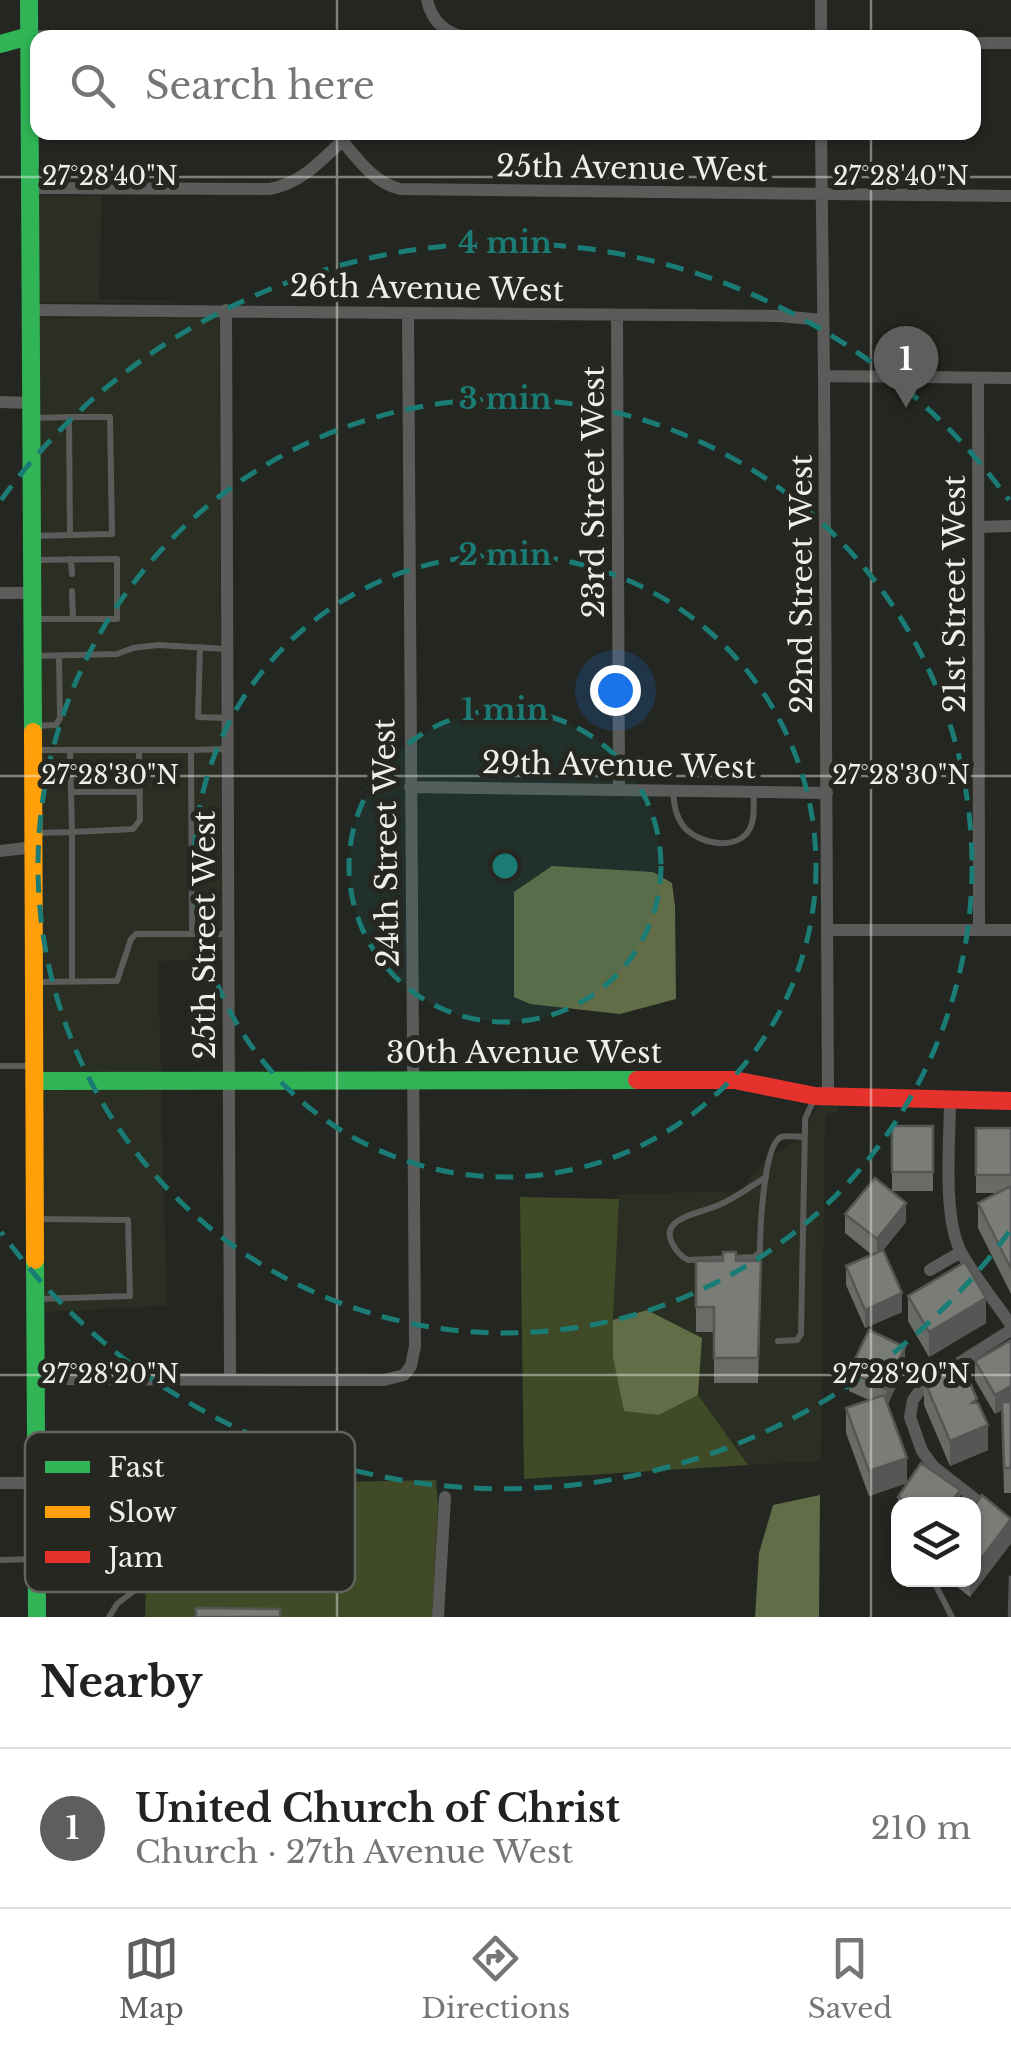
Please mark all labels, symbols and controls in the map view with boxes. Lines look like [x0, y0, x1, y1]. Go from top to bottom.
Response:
search box [30, 30, 981, 140]
icon: search [65, 58, 120, 113]
text: Search here [145, 62, 375, 109]
street label: 25th Avenue West [496, 147, 769, 189]
text: 27°28'40"N [42, 161, 178, 192]
text: 27°28'40"N [833, 161, 969, 192]
text: 4 min [458, 224, 552, 261]
street label: 26th Avenue West [290, 267, 565, 309]
pin: 1 [874, 326, 938, 408]
street label: 23rd Street West [575, 365, 612, 618]
text: 3 min [459, 380, 552, 417]
street label: 22nd Street West [783, 454, 820, 714]
street label: 21st Street West [936, 474, 973, 713]
text: 2 min [458, 536, 552, 573]
your location [590, 665, 641, 716]
text: 1 min [462, 691, 549, 728]
street label: 24th Street West [365, 717, 407, 968]
street label: 29th Avenue West [482, 744, 757, 786]
text: 27°28'30"N [41, 760, 179, 791]
text: 27°28'30"N [832, 760, 970, 791]
street label: 25th Street West [186, 810, 223, 1059]
centre of rings [487, 848, 523, 884]
street label: 30th Avenue West [386, 1034, 663, 1071]
text: 27°28'20"N [41, 1359, 179, 1390]
text: 27°28'20"N [832, 1359, 970, 1390]
legend [25, 1432, 355, 1592]
text: Fast [108, 1450, 165, 1485]
text: Slow [108, 1495, 177, 1530]
map controls [891, 1497, 981, 1587]
button: layers [891, 1497, 981, 1587]
text: Jam [104, 1540, 164, 1575]
text: Nearby [40, 1656, 203, 1708]
text: United Church of Christ [135, 1785, 620, 1832]
text: 1 [66, 1808, 79, 1848]
text: 210 m [871, 1808, 971, 1848]
text: Church · 27th Avenue West [135, 1832, 573, 1872]
tab: Map [119, 1931, 184, 2026]
tab: Directions [421, 1931, 570, 2026]
tab: Saved [808, 1931, 892, 2026]

